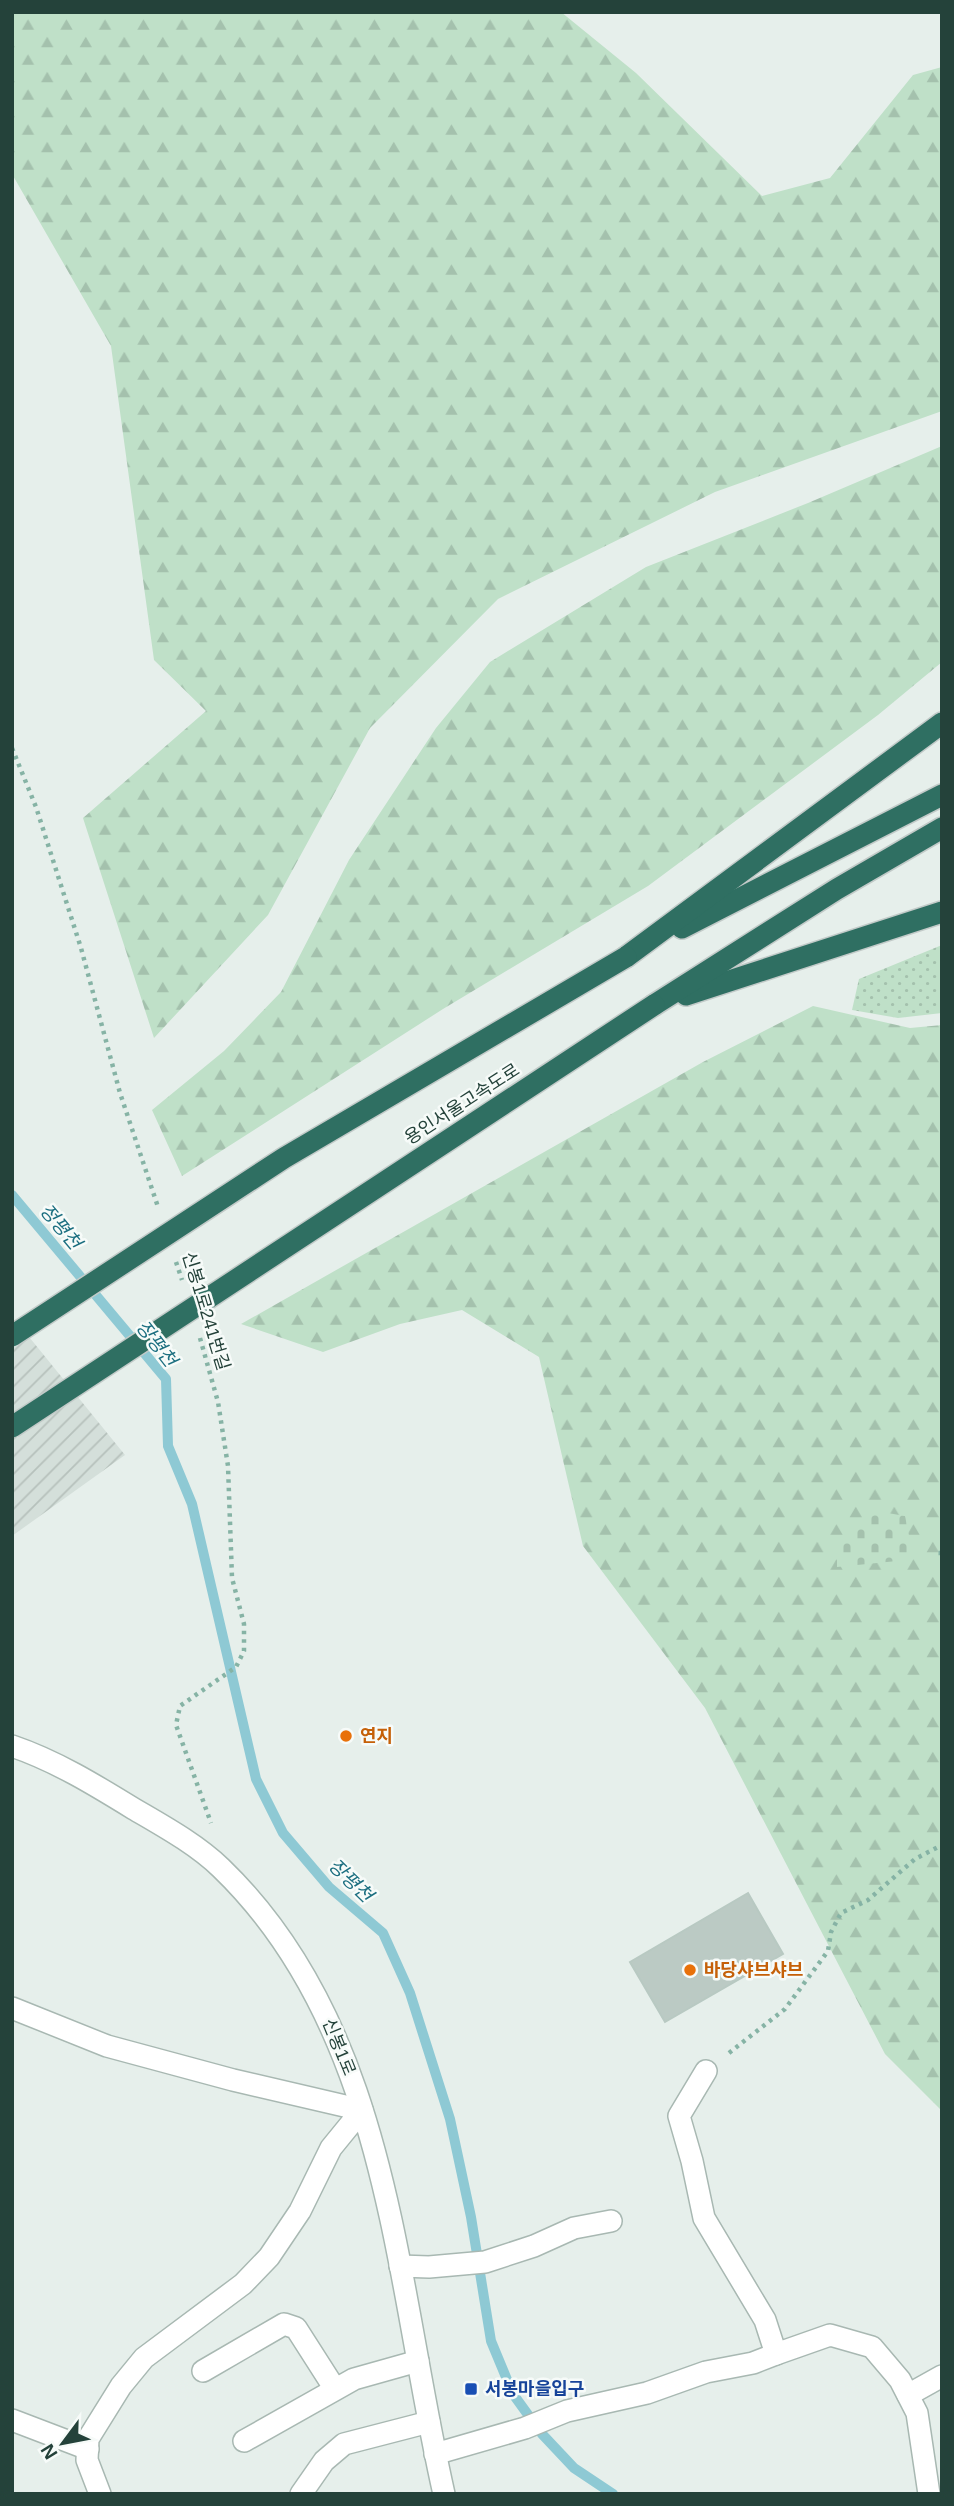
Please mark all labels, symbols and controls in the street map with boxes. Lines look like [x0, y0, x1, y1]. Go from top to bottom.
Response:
street label: 용인서울고속도로 [401, 1060, 523, 1148]
water label: 정평천 [36, 1199, 86, 1254]
street label: 신봉1로241번길 [178, 1249, 234, 1373]
water label: 장평천 [132, 1316, 182, 1372]
place label: 연지 [360, 1726, 393, 1746]
marker: 연지 [338, 1728, 354, 1744]
water label: 장평천 [324, 1855, 378, 1907]
place label: 바당샤브샤브 [704, 1960, 803, 1980]
marker: 바당샤브샤브 [682, 1962, 698, 1978]
street label: 신봉1로 [319, 2016, 359, 2078]
place label: 서봉마을입구 [485, 2379, 584, 2399]
marker: 서봉마을입구 [463, 2381, 479, 2397]
north arrow [28, 2408, 98, 2478]
text: N [36, 2440, 62, 2463]

